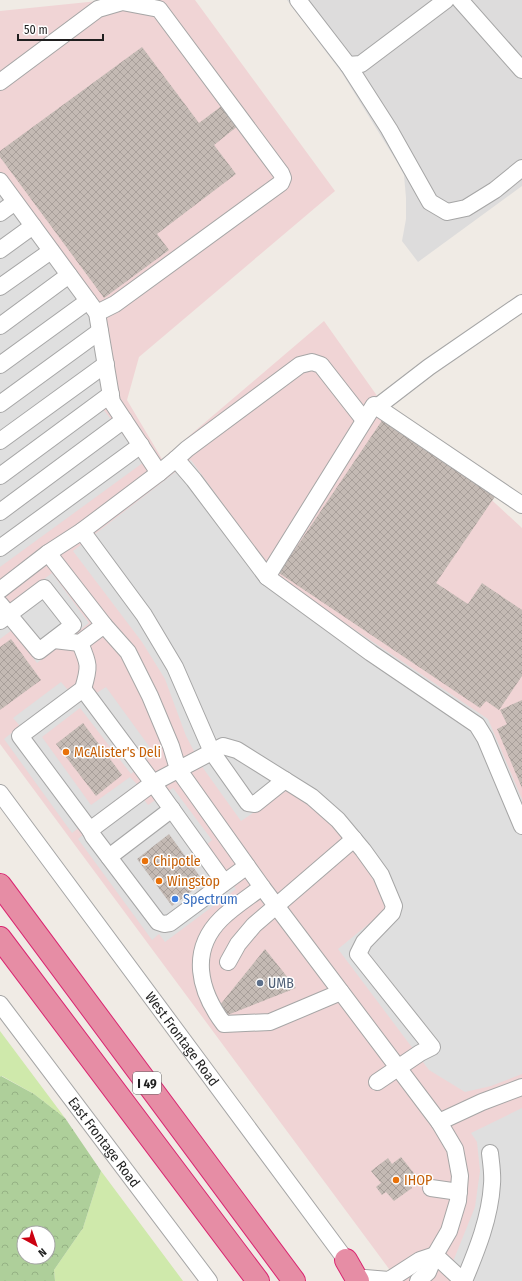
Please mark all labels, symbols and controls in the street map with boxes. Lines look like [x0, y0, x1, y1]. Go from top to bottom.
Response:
scale bar [18, 16, 103, 42]
text: 50 m [24, 23, 48, 37]
place label: McAlister's Deli [74, 744, 161, 761]
marker: McAlister's Deli [61, 747, 71, 757]
place label: Chipotle [153, 853, 201, 870]
marker: Chipotle [140, 856, 150, 866]
place label: Wingstop [167, 873, 220, 890]
marker: Wingstop [154, 876, 164, 886]
place label: Spectrum [183, 891, 238, 908]
marker: Spectrum [170, 894, 180, 904]
place label: UMB [268, 975, 294, 992]
marker: UMB [255, 978, 265, 988]
street label: West Frontage Road [141, 989, 222, 1090]
road number: I 49 [133, 1072, 161, 1094]
street label: East Frontage Road [64, 1094, 143, 1191]
place label: IHOP [404, 1172, 432, 1189]
marker: IHOP [391, 1175, 401, 1185]
north arrow [16, 1225, 56, 1265]
text: N [35, 1245, 49, 1259]

